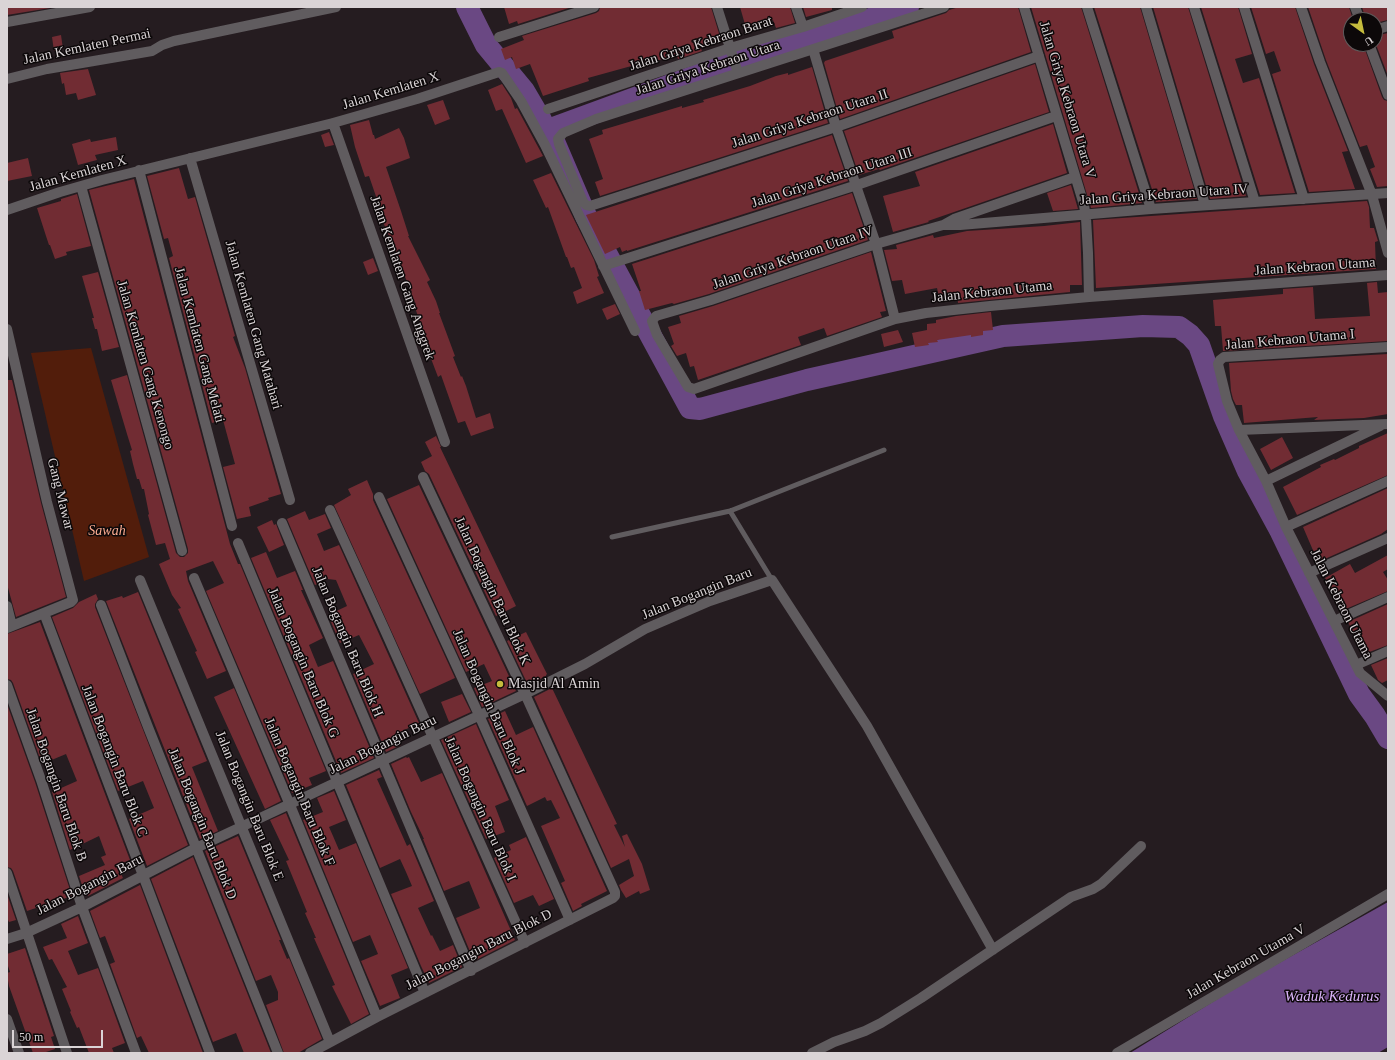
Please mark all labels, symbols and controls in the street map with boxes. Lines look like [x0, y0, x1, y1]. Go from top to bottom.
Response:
north arrow [1343, 12, 1383, 52]
street label: Jalan Griya Kebraon Barat [627, 13, 775, 75]
street label: Jalan Griya Kebraon Utara V [1035, 19, 1099, 181]
street label: Jalan Kemlaten Permai [22, 25, 152, 69]
text: U [1362, 34, 1376, 48]
street label: Jalan Griya Kebraon Utara [634, 37, 782, 99]
street label: Jalan Kemlaten X [341, 68, 441, 114]
street label: Jalan Griya Kebraon Utara II [730, 86, 890, 152]
street label: Jalan Griya Kebraon Utara III [750, 144, 914, 212]
street label: Jalan Kemlaten X [27, 152, 129, 196]
street label: Jalan Griya Kebraon Utara IV [1079, 181, 1249, 209]
street label: Jalan Kemlaten Gang Anggrek [366, 193, 438, 363]
street label: Jalan Griya Kebraon Utara IV [711, 223, 875, 293]
street label: Jalan Kemlaten Gang Matahari [221, 239, 285, 411]
street label: Jalan Kebraon Utama [1254, 254, 1376, 280]
street label: Jalan Kemlaten Gang Melati [170, 265, 228, 425]
street label: Jalan Kebraon Utama [931, 277, 1053, 307]
street label: Jalan Kemlaten Gang Kenongo [113, 278, 177, 452]
street label: Jalan Kebraon Utama I [1225, 326, 1355, 354]
street label: Gang Mawar [43, 456, 77, 532]
street label: Jalan Bogangin Baru Blok K [450, 514, 534, 668]
park label: Sawah [88, 523, 126, 539]
street label: Jalan Kebraon Utama [1306, 546, 1376, 662]
street label: Jalan Bogangin Baru Blok H [308, 564, 386, 720]
street label: Jalan Bogangin Baru [639, 564, 755, 624]
street label: Jalan Bogangin Baru Blok G [264, 585, 342, 741]
street label: Jalan Bogangin Baru Blok J [448, 627, 528, 777]
place label: Masjid Al Amin [508, 676, 600, 692]
marker: Masjid Al Amin [495, 679, 505, 689]
street label: Jalan Bogangin Baru Blok C [77, 683, 151, 839]
street label: Jalan Bogangin Baru Blok B [22, 706, 90, 864]
street label: Jalan Bogangin Baru [327, 712, 439, 778]
street label: Jalan Bogangin Baru Blok F [260, 715, 338, 869]
street label: Jalan Bogangin Baru Blok E [211, 729, 287, 883]
street label: Jalan Bogangin Baru Blok I [441, 734, 519, 884]
street label: Jalan Bogangin Baru Blok D [164, 746, 240, 902]
street label: Jalan Bogangin Baru [34, 851, 146, 919]
street label: Jalan Bogangin Baru Blok D [403, 906, 555, 994]
street label: Jalan Kebraon Utama V [1183, 921, 1309, 1003]
water label: Waduk Kedurus [1285, 988, 1379, 1006]
scale bar [14, 1022, 105, 1048]
text: 50 m [19, 1030, 43, 1044]

